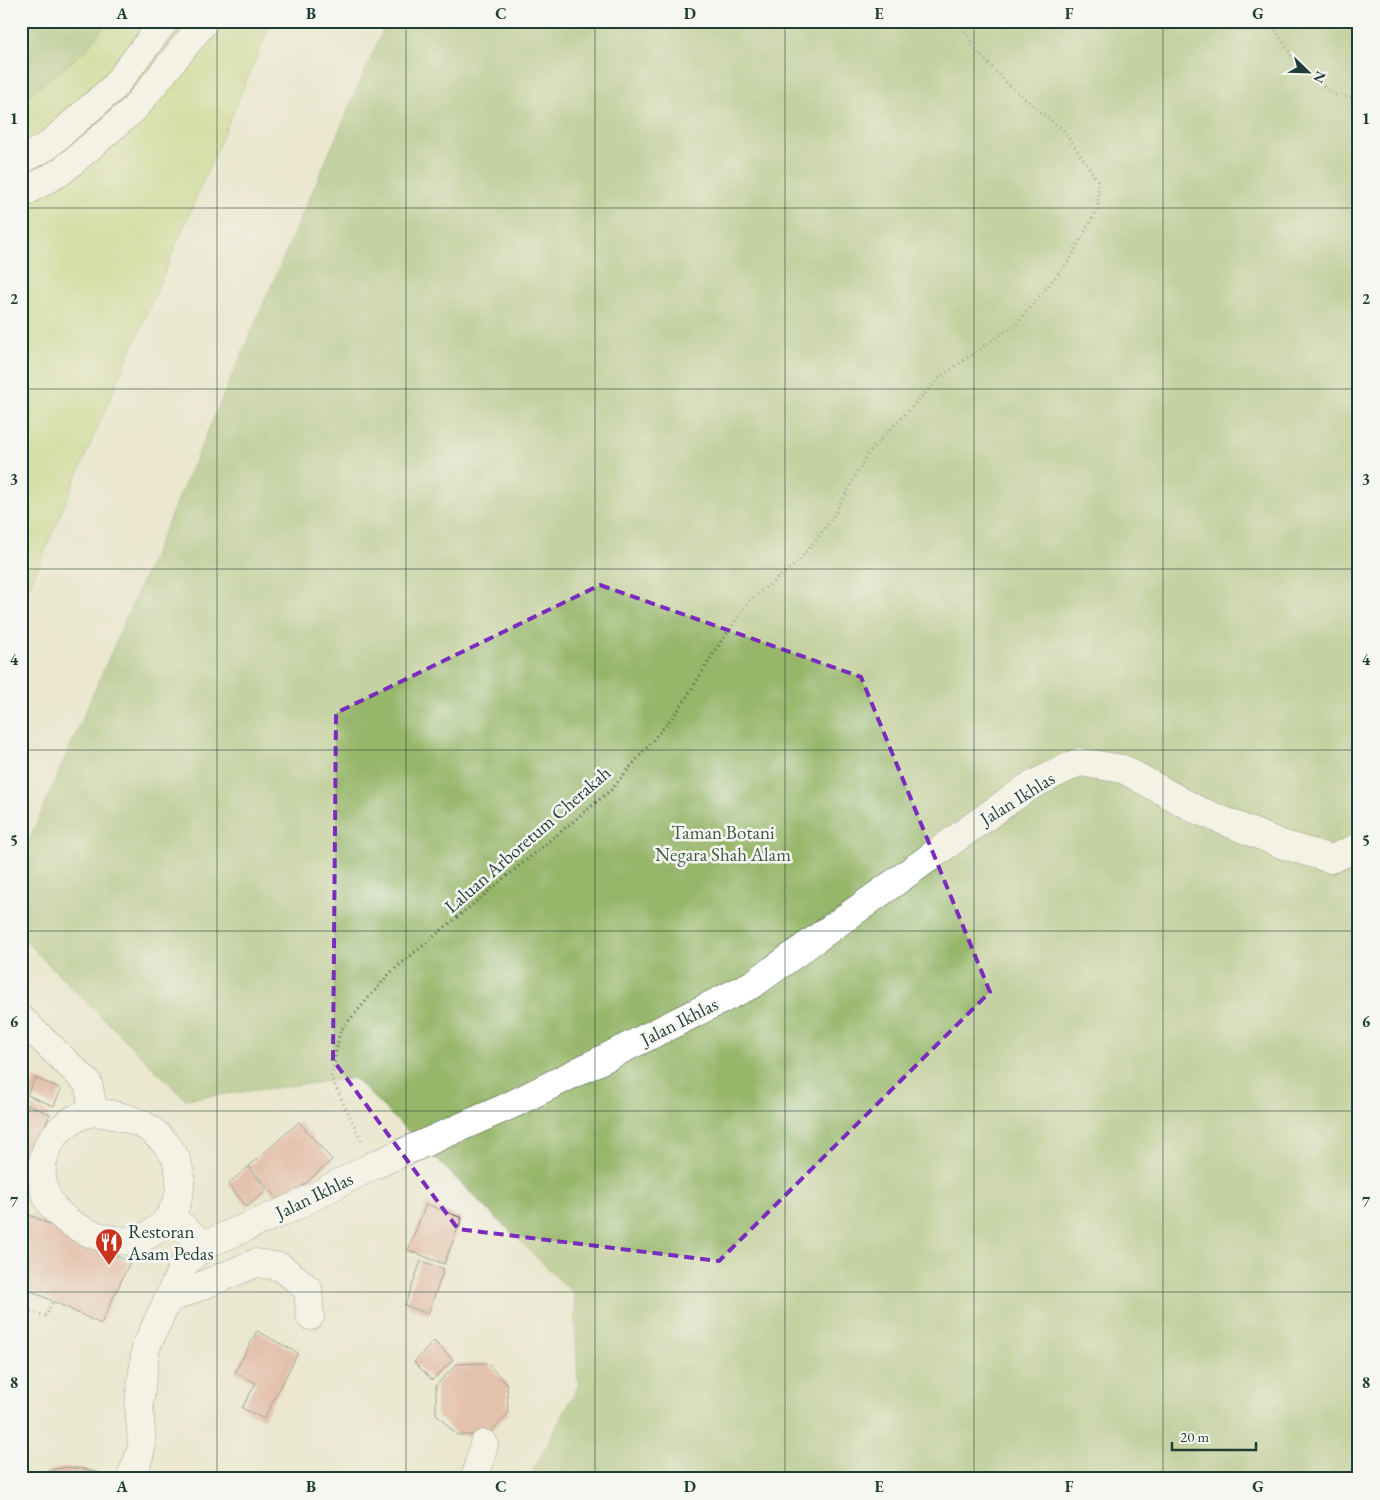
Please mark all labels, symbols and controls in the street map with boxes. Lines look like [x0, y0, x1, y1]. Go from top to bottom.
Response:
text: A [115, 3, 128, 24]
text: B [306, 3, 316, 24]
text: C [495, 3, 507, 24]
text: D [684, 3, 696, 24]
text: E [874, 3, 884, 24]
text: F [1065, 3, 1074, 24]
text: G [1252, 3, 1264, 24]
north arrow [1282, 48, 1332, 98]
text: N [1309, 68, 1330, 86]
text: 1 [10, 108, 18, 129]
text: 1 [1362, 108, 1370, 129]
text: 2 [10, 288, 19, 309]
text: 2 [1362, 288, 1371, 309]
text: 3 [10, 469, 18, 490]
text: 3 [1362, 469, 1370, 490]
text: 4 [10, 649, 19, 670]
text: 4 [1362, 649, 1371, 670]
street label: Laluan Arboretum Cherakah [439, 760, 616, 919]
street label: Jalan Ikhlas [974, 766, 1059, 832]
park label: Taman Botani Negara Shah Alam [655, 820, 791, 867]
text: 5 [10, 830, 18, 851]
text: 5 [1362, 830, 1370, 851]
street label: Jalan Ikhlas [635, 991, 722, 1052]
text: 6 [10, 1011, 19, 1032]
text: 6 [1362, 1011, 1371, 1032]
street label: Jalan Ikhlas [269, 1166, 357, 1226]
text: 7 [10, 1191, 19, 1212]
text: 7 [1362, 1191, 1371, 1212]
place label: Restoran Asam Pedas [127, 1219, 214, 1266]
restaurant icon: Restoran Asam Pedas [94, 1227, 124, 1266]
text: 8 [10, 1372, 18, 1393]
text: 8 [1362, 1372, 1370, 1393]
scale bar [1172, 1420, 1256, 1452]
text: 20 m [1180, 1427, 1209, 1446]
text: A [115, 1476, 128, 1497]
text: B [306, 1476, 316, 1497]
text: C [495, 1476, 507, 1497]
text: D [684, 1476, 696, 1497]
text: E [874, 1476, 884, 1497]
text: F [1065, 1476, 1074, 1497]
text: G [1252, 1476, 1264, 1497]

